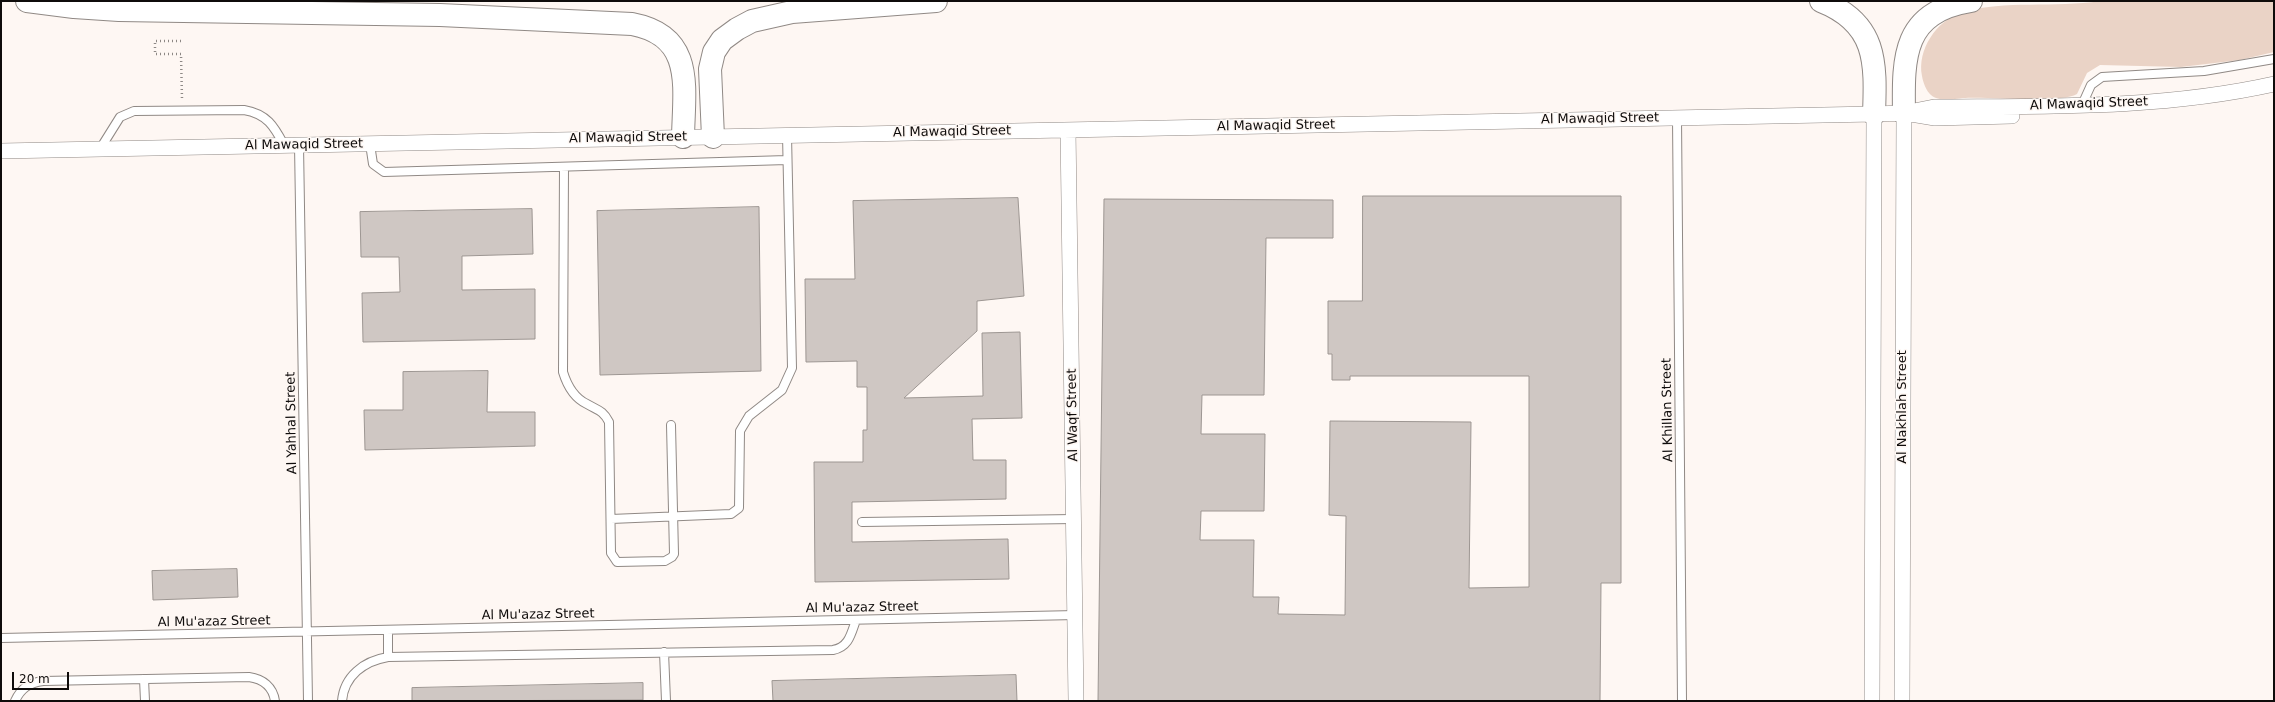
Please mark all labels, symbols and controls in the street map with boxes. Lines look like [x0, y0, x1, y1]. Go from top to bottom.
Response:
street label: Al Mawaqid Street [2030, 94, 2148, 114]
street label: Al Mawaqid Street [1541, 110, 1659, 128]
street label: Al Mawaqid Street [1217, 117, 1335, 135]
street label: Al Mawaqid Street [893, 123, 1011, 141]
street label: Al Mawaqid Street [569, 129, 687, 147]
street label: Al Mawaqid Street [245, 136, 363, 154]
street label: Al Nakhlah Street [1895, 350, 1911, 464]
street label: Al Khillan Street [1659, 358, 1677, 462]
street label: Al Waqf Street [1064, 368, 1082, 462]
street label: Al Yahhal Street [283, 372, 301, 474]
street label: Al Mu'azaz Street [805, 599, 919, 617]
street label: Al Mu'azaz Street [481, 606, 595, 624]
street label: Al Mu'azaz Street [157, 613, 271, 631]
scale bar [14, 664, 71, 690]
text: 20 m [19, 672, 50, 686]

